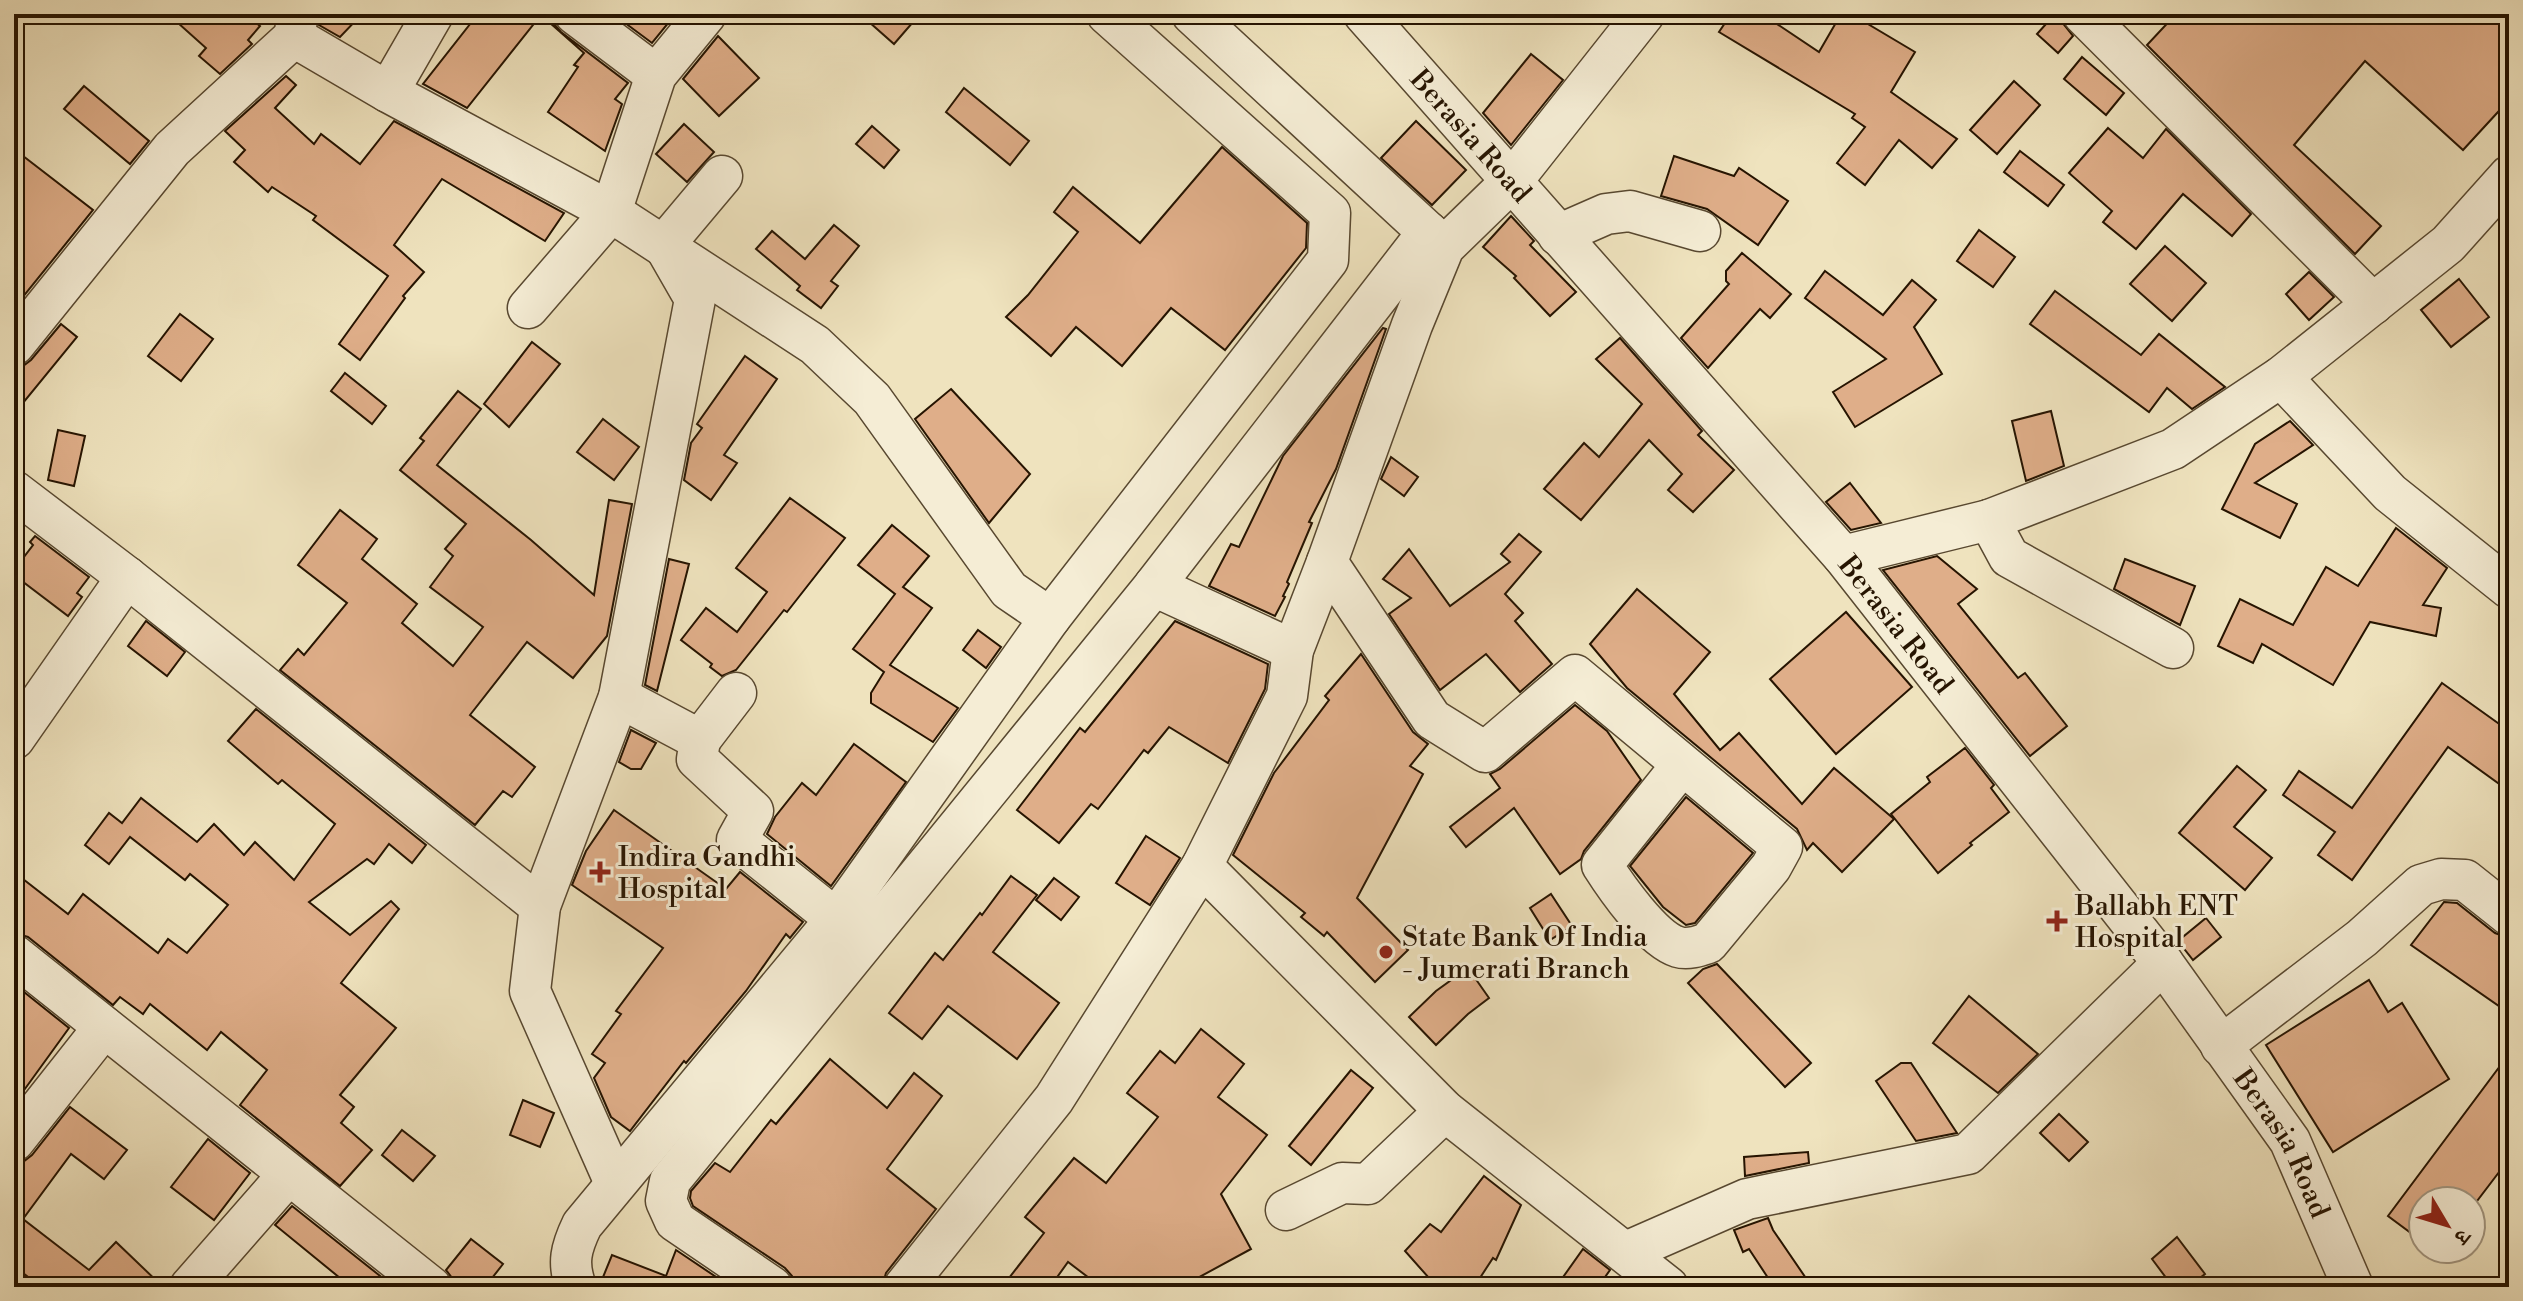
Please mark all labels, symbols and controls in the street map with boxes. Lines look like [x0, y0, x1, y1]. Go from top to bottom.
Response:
street label: Berasia Road [1401, 62, 1538, 210]
street label: Berasia Road [1830, 548, 1961, 701]
place label: Indira Gandhi Hospital [618, 840, 796, 907]
marker: Indira Gandhi Hospital [589, 861, 611, 883]
place label: Ballabh ENT Hospital [2074, 889, 2238, 956]
marker: Ballabh ENT Hospital [2046, 910, 2068, 932]
place label: State Bank Of India - Jumerati Branch [1402, 920, 1648, 987]
marker: State Bank Of India - Jumerati Branch [1377, 943, 1395, 961]
street label: Berasia Road [2225, 1062, 2337, 1223]
north arrow [2407, 1185, 2487, 1265]
text: उ [2446, 1222, 2477, 1251]

